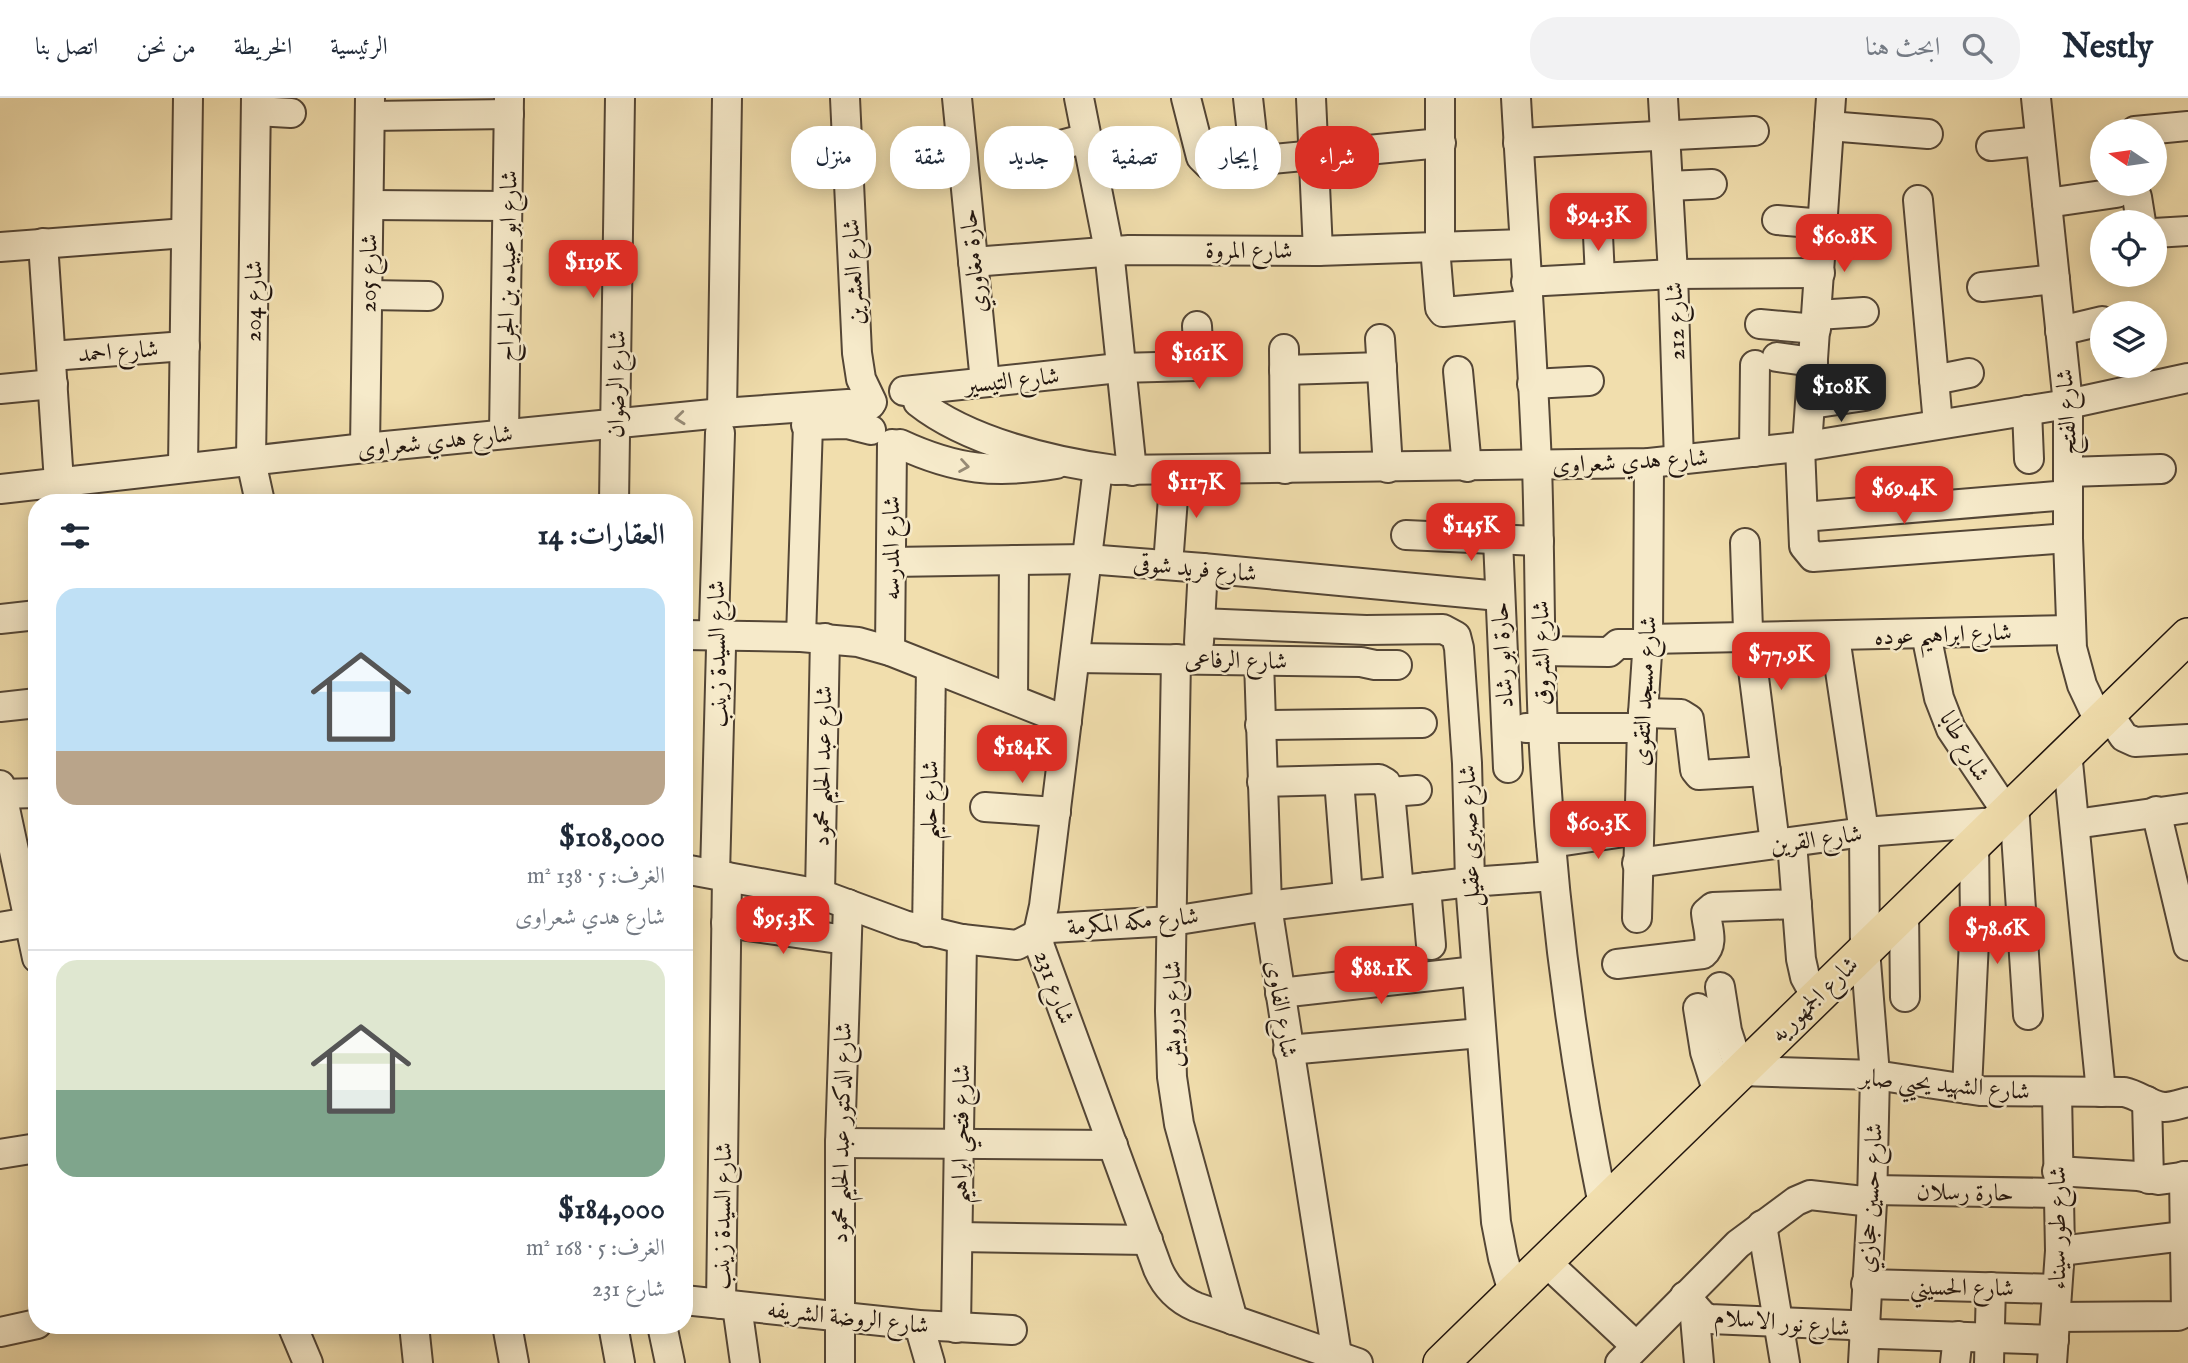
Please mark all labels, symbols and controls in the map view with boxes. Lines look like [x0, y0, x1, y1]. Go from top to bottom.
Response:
search box [1530, 17, 2020, 80]
text: Nestly [2062, 27, 2153, 69]
icon: search [1958, 29, 1996, 67]
text: ابحث هنا [1865, 31, 1940, 64]
text: اتصل بنا [35, 32, 98, 63]
text: من نحن [136, 32, 196, 63]
text: الخريطة [234, 32, 292, 63]
text: الرئيسية [330, 32, 388, 63]
north arrow [2090, 119, 2166, 196]
map controls [2090, 119, 2167, 378]
chip: منزل [791, 126, 876, 189]
chip: شقة [890, 126, 970, 189]
chip: جديد [984, 126, 1074, 189]
chip: تصفية [1088, 126, 1181, 189]
chip: إيجار [1195, 126, 1281, 189]
chip: شراء [1295, 126, 1379, 189]
street label: شارع ابو عبيده بن الجراح [491, 170, 530, 362]
pin: $94.3K [1541, 194, 1655, 253]
text: $94.3K [1566, 201, 1630, 230]
street label: حارة مغاوري [954, 207, 997, 315]
button: locate [2090, 210, 2167, 287]
pin: $60.8K [1787, 214, 1901, 274]
street label: شارع العشرين [836, 218, 876, 326]
text: $60.8K [1812, 222, 1876, 251]
street label: شارع 205 [353, 233, 389, 313]
street label: شارع المروة [1205, 236, 1293, 270]
pin: $119K [544, 240, 642, 300]
text: $119K [565, 248, 621, 277]
street label: شارع 204 [238, 260, 274, 342]
street label: شارع 212 [1660, 281, 1696, 361]
button: layers [2090, 301, 2167, 378]
street label: شارع الرضوان [601, 330, 637, 438]
pin: $161K [1150, 331, 1248, 391]
street label: شارع احمد [77, 334, 160, 374]
text: $161K [1171, 339, 1227, 368]
street label: شارع التيسير [960, 361, 1061, 405]
pin: $108K [1792, 364, 1890, 424]
street label: شارع الفتح [2050, 368, 2089, 456]
text: $108K [1812, 372, 1870, 401]
one-way arrow [674, 410, 686, 425]
street label: شارع هدي شعراوى [356, 419, 515, 469]
street label: شارع هدي شعراوى [1551, 443, 1709, 485]
one-way arrow [958, 458, 970, 473]
pin: $117K [1147, 460, 1245, 520]
pin: $69.4K [1847, 466, 1961, 526]
text: $117K [1167, 468, 1225, 497]
text: $69.4K [1871, 474, 1937, 503]
street label: شارع المدرسه [877, 496, 911, 600]
pin: $145K [1422, 504, 1520, 563]
text: $145K [1442, 511, 1500, 540]
icon: filters [56, 517, 94, 555]
text: العقارات: 14 [537, 517, 665, 555]
street label: شارع فريد شوقى [1131, 549, 1258, 593]
street label: شارع السيدة زينب [702, 580, 738, 728]
street label: شارع الشروق [1526, 600, 1562, 706]
street label: حارة ابو رشاد [1485, 601, 1522, 709]
street label: شارع مسجد التقوى [1626, 615, 1668, 767]
street label: شارع ابراهيم عوده [1874, 618, 2013, 660]
pin: $77.9K [1724, 632, 1838, 692]
icon: home [298, 634, 424, 760]
text: $77.9K [1748, 640, 1814, 669]
street label: شارع الرفاعى [1184, 645, 1288, 681]
street label: شارع عبد الحليم محمود [807, 685, 847, 847]
street label: شارع طابا [1929, 706, 1996, 789]
pin: $184K [973, 726, 1071, 785]
text: $184K [993, 733, 1051, 762]
street label: شارع حليم [914, 760, 954, 840]
street label: شارع صبرى عقيل [1453, 764, 1491, 908]
pin: $60.3K [1541, 802, 1655, 861]
text: $60.3K [1566, 809, 1630, 838]
text: $108,000 [559, 819, 665, 857]
street label: شارع القرين [1768, 819, 1865, 865]
text: الغرف: 5 · 138 m² [527, 862, 665, 891]
pin: $95.3K [726, 896, 840, 956]
street label: شارع مكه المكرمة [1066, 901, 1200, 947]
text: شارع هدي شعراوى [515, 903, 665, 932]
text: $95.3K [752, 904, 814, 933]
pin: $78.6K [1940, 906, 2054, 966]
text: $78.6K [1965, 914, 2029, 943]
street label: شارع 231 [1023, 946, 1081, 1030]
pin: $88.1K [1324, 946, 1438, 1006]
street label: شارع الجمهوريه [1764, 950, 1868, 1052]
text: $88.1K [1351, 954, 1411, 983]
street label: شارع الفاوى [1255, 958, 1304, 1061]
street label: شارع درويش [1158, 960, 1192, 1068]
icon: home [298, 1006, 424, 1132]
street label: شارع الدكتور عبد الحليم محمود [825, 1022, 867, 1244]
street label: شارع الشهيد يحيي صابر [1855, 1062, 2031, 1113]
street label: شارع فتحي ابراهيم [945, 1064, 985, 1204]
street label: شارع حسين حجازي [1852, 1122, 1894, 1274]
street label: شارع السيدة زينب [707, 1142, 743, 1290]
street label: شارع طور سيناء [2043, 1166, 2077, 1290]
street label: حارة رسلان [1916, 1177, 2014, 1210]
text: $184,000 [558, 1191, 665, 1229]
text: الغرف: 5 · 168 m² [526, 1234, 665, 1263]
street label: شارع الحسيني [1910, 1272, 2014, 1310]
text: شارع 231 [592, 1275, 665, 1304]
street label: شارع الروضة الشريفه [765, 1295, 930, 1345]
street label: شارع نور الاسلام [1712, 1302, 1851, 1349]

